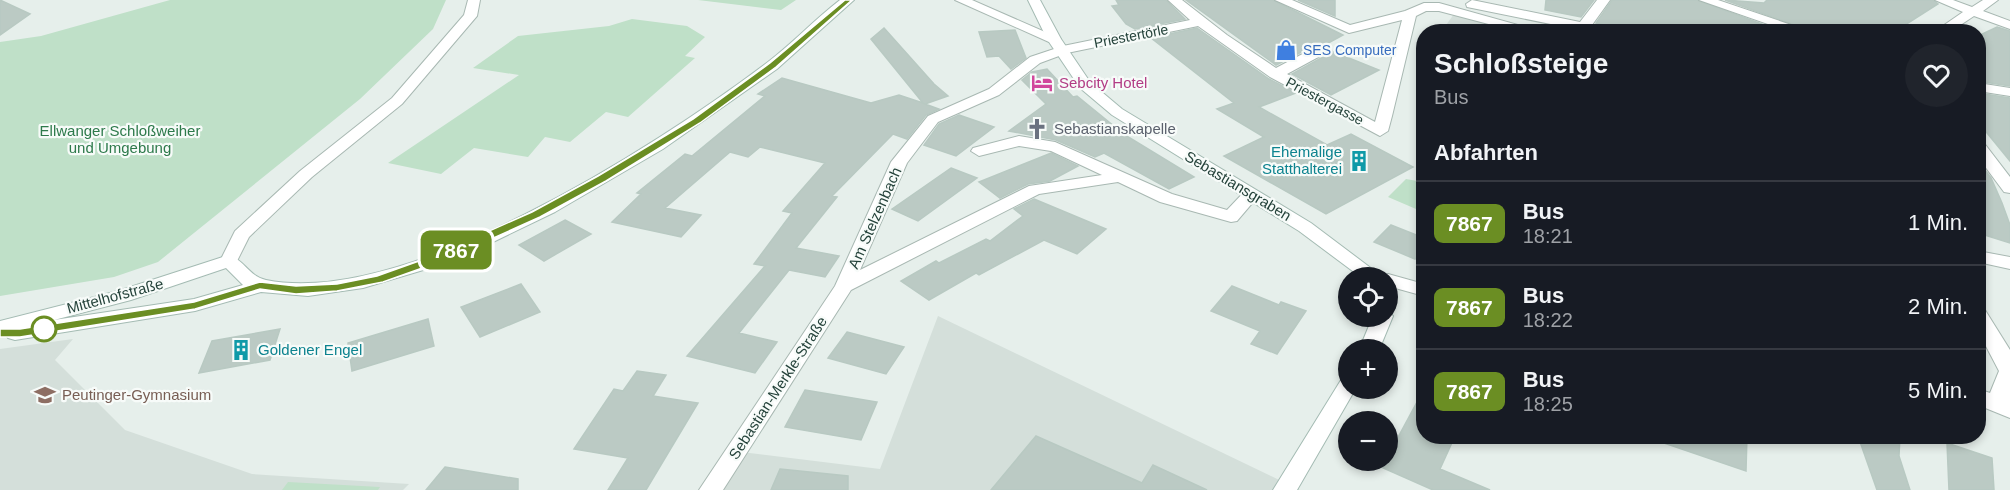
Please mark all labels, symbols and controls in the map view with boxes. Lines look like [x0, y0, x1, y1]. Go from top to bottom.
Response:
street label: Priestertörle [1092, 21, 1170, 51]
shop icon: SES Computer [1274, 38, 1298, 62]
place label: SES Computer [1303, 42, 1397, 58]
button: heart [1905, 44, 1968, 107]
text: Schloßsteige [1434, 48, 1608, 79]
hotel icon: Sebcity Hotel [1030, 71, 1054, 95]
place label: Sebcity Hotel [1059, 74, 1147, 91]
street label: Priestergasse [1283, 74, 1367, 128]
text: Bus [1434, 86, 1468, 108]
church icon: Sebastianskapelle [1025, 117, 1049, 141]
place label: Sebastianskapelle [1054, 120, 1176, 137]
park label: Ellwanger Schloßweiher und Umgebung [40, 122, 200, 156]
text: Abfahrten [1434, 140, 1538, 165]
place label: Ehemalige Statthalterei [1262, 143, 1342, 177]
street label: Sebastiansgraben [1182, 147, 1294, 224]
building icon: Ehemalige Statthalterei [1347, 149, 1371, 173]
street label: Am Stelzenbach [845, 164, 905, 271]
text: Bus [1523, 199, 1564, 224]
text: 1 Min. [1908, 210, 1968, 235]
text: 7867 [1446, 212, 1493, 235]
text: 18:21 [1523, 225, 1573, 247]
line badge: 7867 [414, 230, 498, 270]
text: 7867 [433, 239, 479, 262]
map controls [1338, 267, 1398, 471]
button: locate [1338, 267, 1398, 327]
street label: Mittelhofstraße [65, 274, 165, 317]
text: Bus [1523, 283, 1564, 308]
text: 2 Min. [1908, 294, 1968, 319]
text: 7867 [1446, 296, 1493, 319]
text: 18:22 [1523, 309, 1573, 331]
street label: Sebastian-Merkle-Straße [725, 313, 830, 462]
unlabelled marker [31, 316, 57, 342]
building icon: Goldener Engel [229, 338, 253, 362]
button: + [1338, 339, 1398, 399]
place label: Goldener Engel [258, 341, 362, 358]
text: Bus [1523, 367, 1564, 392]
text: 5 Min. [1908, 378, 1968, 403]
text: 7867 [1446, 380, 1493, 403]
school or university icon: Peutinger-Gymnasium [33, 383, 57, 407]
place label: Peutinger-Gymnasium [62, 386, 211, 403]
text: 18:25 [1523, 393, 1573, 415]
button: − [1338, 411, 1398, 471]

